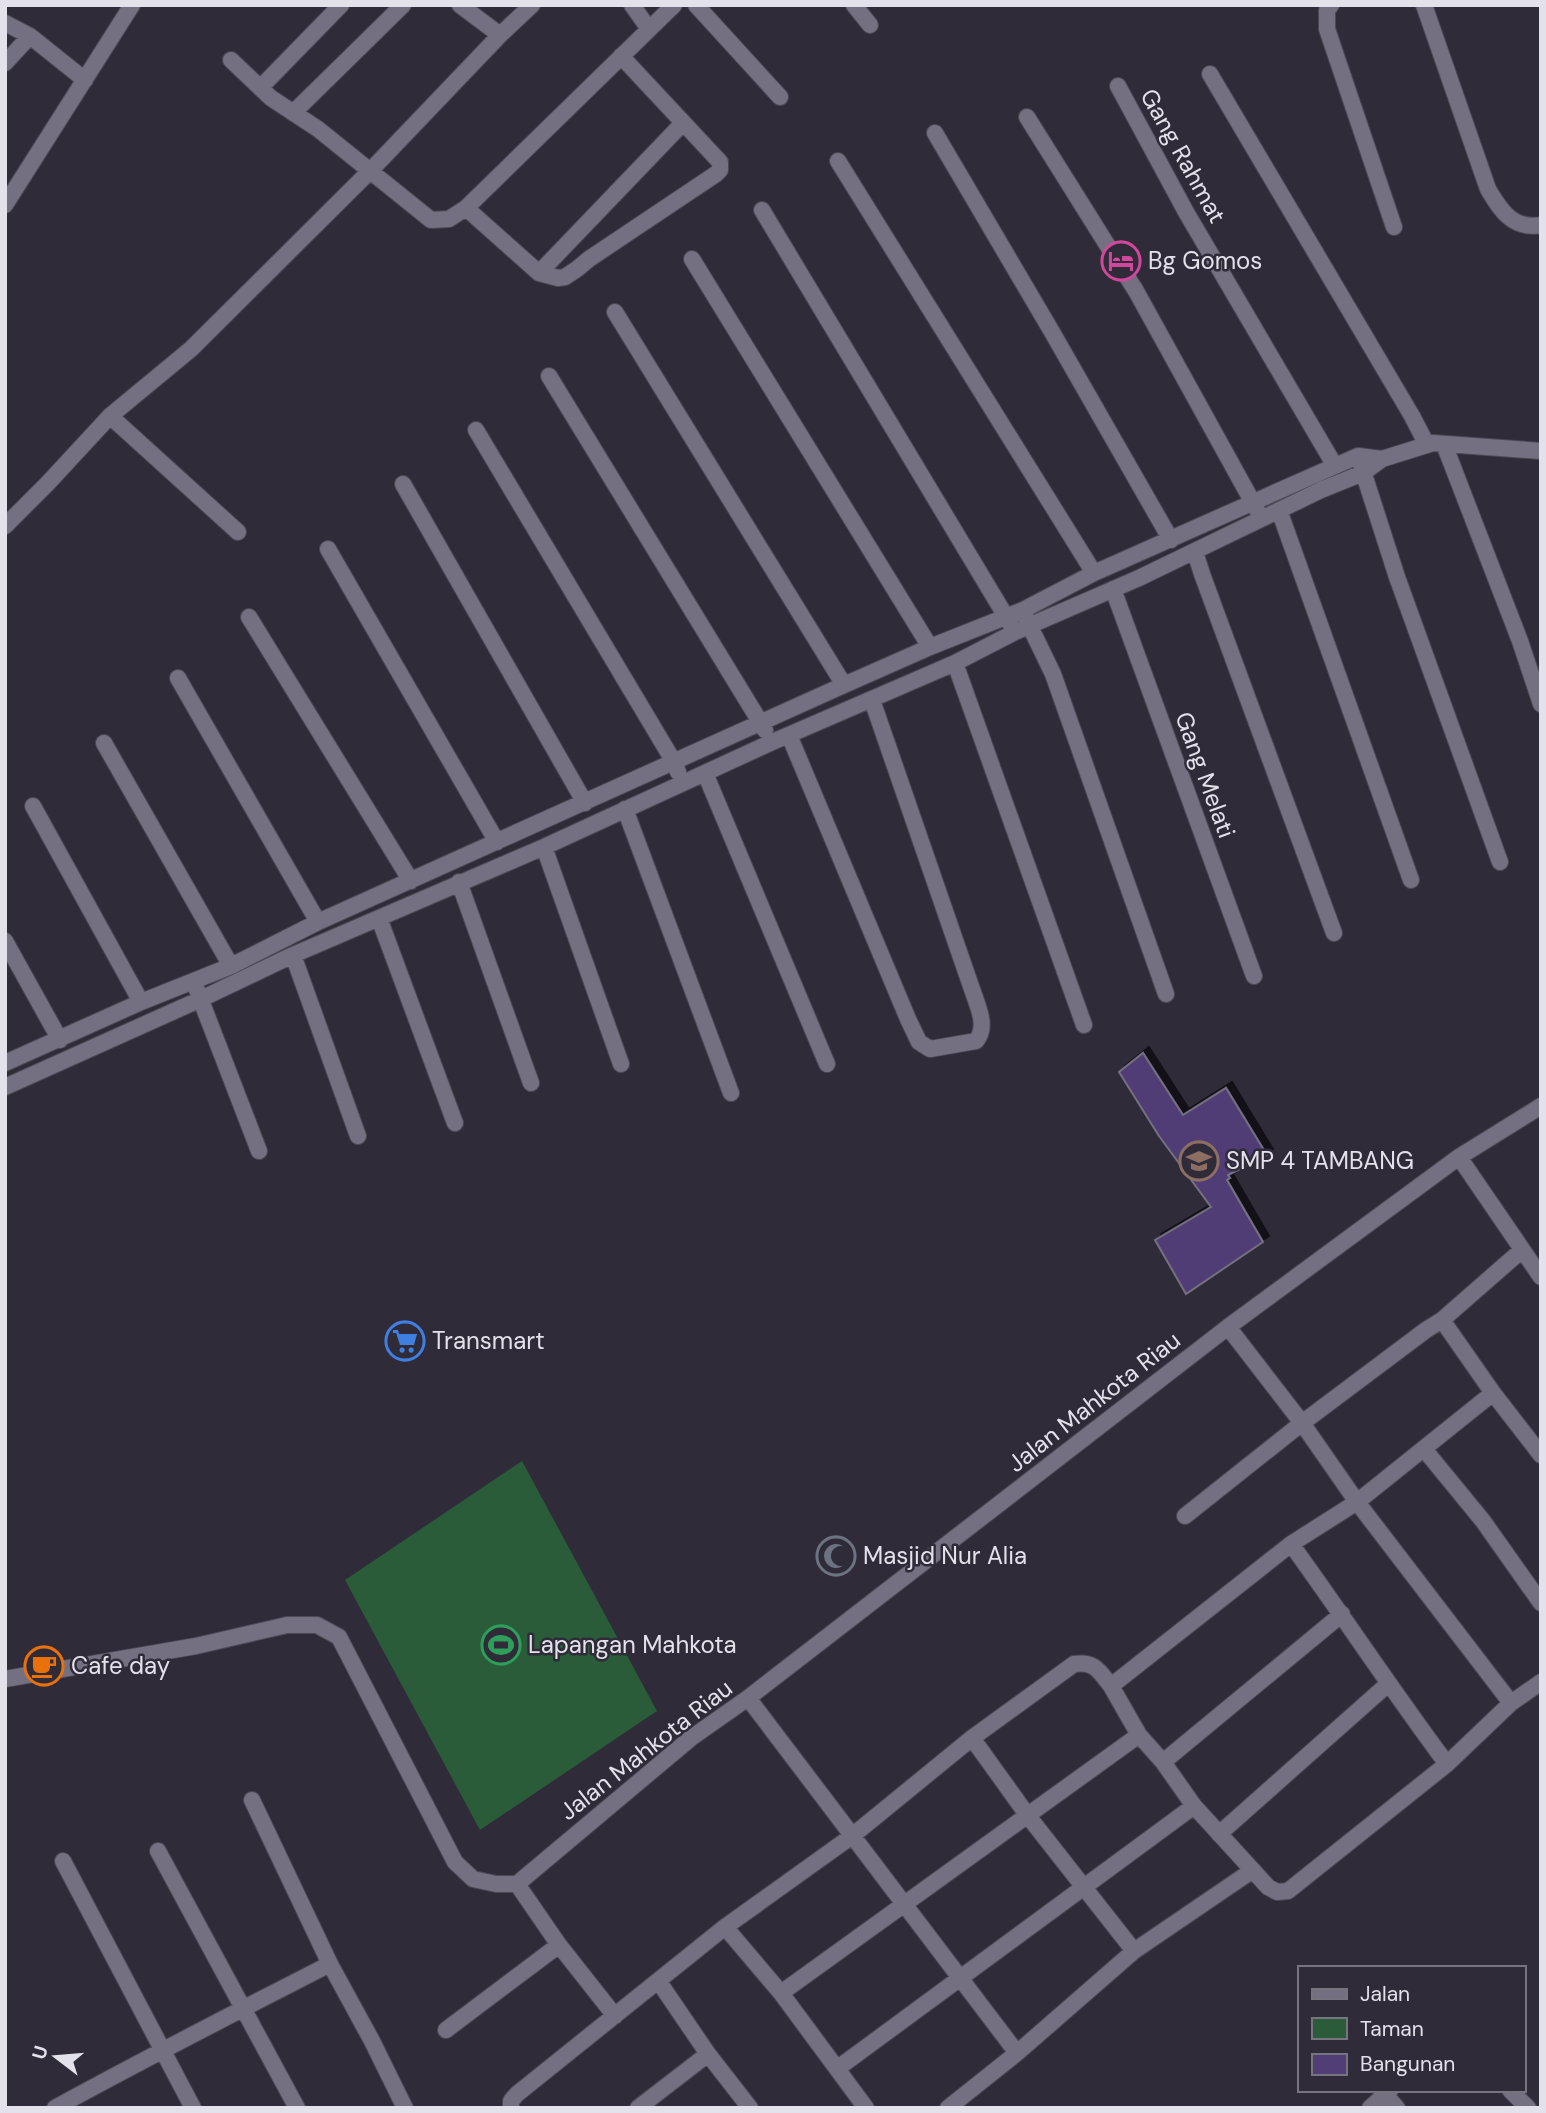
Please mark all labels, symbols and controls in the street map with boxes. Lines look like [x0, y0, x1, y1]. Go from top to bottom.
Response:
street label: Gang Rahmat [1134, 83, 1233, 228]
hotel icon: Bg Gomos [1100, 240, 1142, 282]
place label: Bg Gomos [1148, 245, 1262, 276]
street label: Gang Melati [1168, 708, 1243, 842]
school or university icon: SMP 4 TAMBANG [1178, 1140, 1220, 1182]
place label: SMP 4 TAMBANG [1226, 1145, 1414, 1176]
supermarket icon: Transmart [384, 1320, 426, 1362]
street label: Jalan Mahkota Riau [1001, 1324, 1187, 1479]
place label: Transmart [432, 1325, 545, 1356]
mosque icon: Masjid Nur Alia [815, 1535, 857, 1577]
place label: Masjid Nur Alia [863, 1540, 1027, 1571]
sports icon: Lapangan Mahkota [480, 1624, 522, 1666]
place label: Lapangan Mahkota [528, 1629, 737, 1660]
cafe icon: Cafe day [23, 1645, 65, 1687]
place label: Cafe day [71, 1650, 170, 1681]
street label: Jalan Mahkota Riau [553, 1672, 739, 1827]
legend [1298, 1966, 1525, 2092]
text: Jalan [1360, 1980, 1410, 2008]
text: Taman [1360, 2015, 1424, 2043]
north arrow [21, 2022, 91, 2092]
text: U [26, 2043, 54, 2062]
text: Bangunan [1360, 2050, 1455, 2078]

